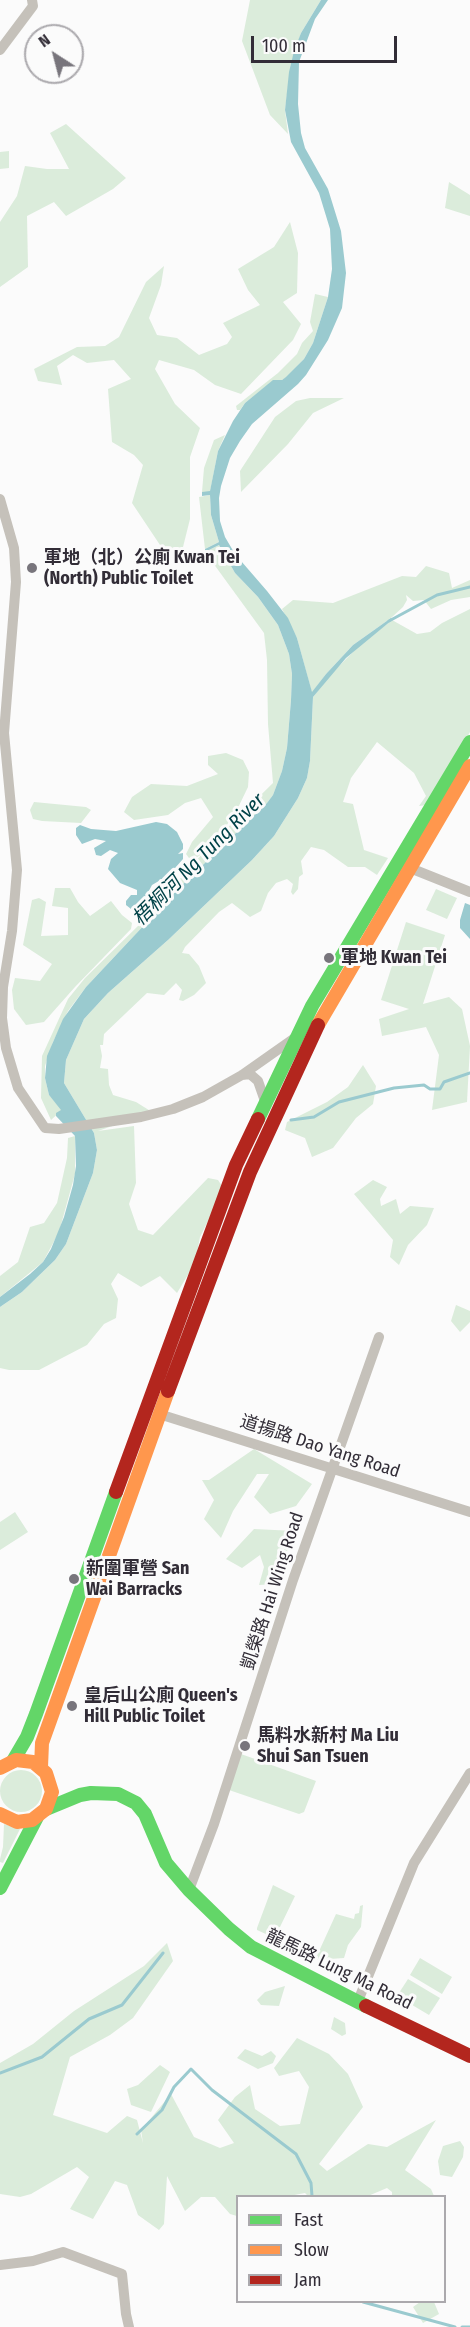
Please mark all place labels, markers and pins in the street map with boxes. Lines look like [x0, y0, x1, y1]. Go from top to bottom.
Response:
place label: 軍地（北）公廁 Kwan Tei (North) Public Toilet [44, 547, 240, 590]
marker: 軍地（北）公廁 Kwan Tei (North) Public Toilet [25, 561, 39, 575]
place label: 軍地 Kwan Tei [341, 947, 447, 969]
marker: 軍地 Kwan Tei [322, 951, 336, 965]
place label: 新圍軍營 San Wai Barracks [86, 1558, 189, 1600]
marker: 新圍軍營 San Wai Barracks [67, 1572, 81, 1586]
place label: 皇后山公廁 Queen's Hill Public Toilet [84, 1685, 238, 1728]
marker: 皇后山公廁 Queen's Hill Public Toilet [65, 1699, 79, 1713]
place label: 馬料水新村 Ma Liu Shui San Tsuen [257, 1725, 399, 1768]
marker: 馬料水新村 Ma Liu Shui San Tsuen [238, 1739, 252, 1753]

